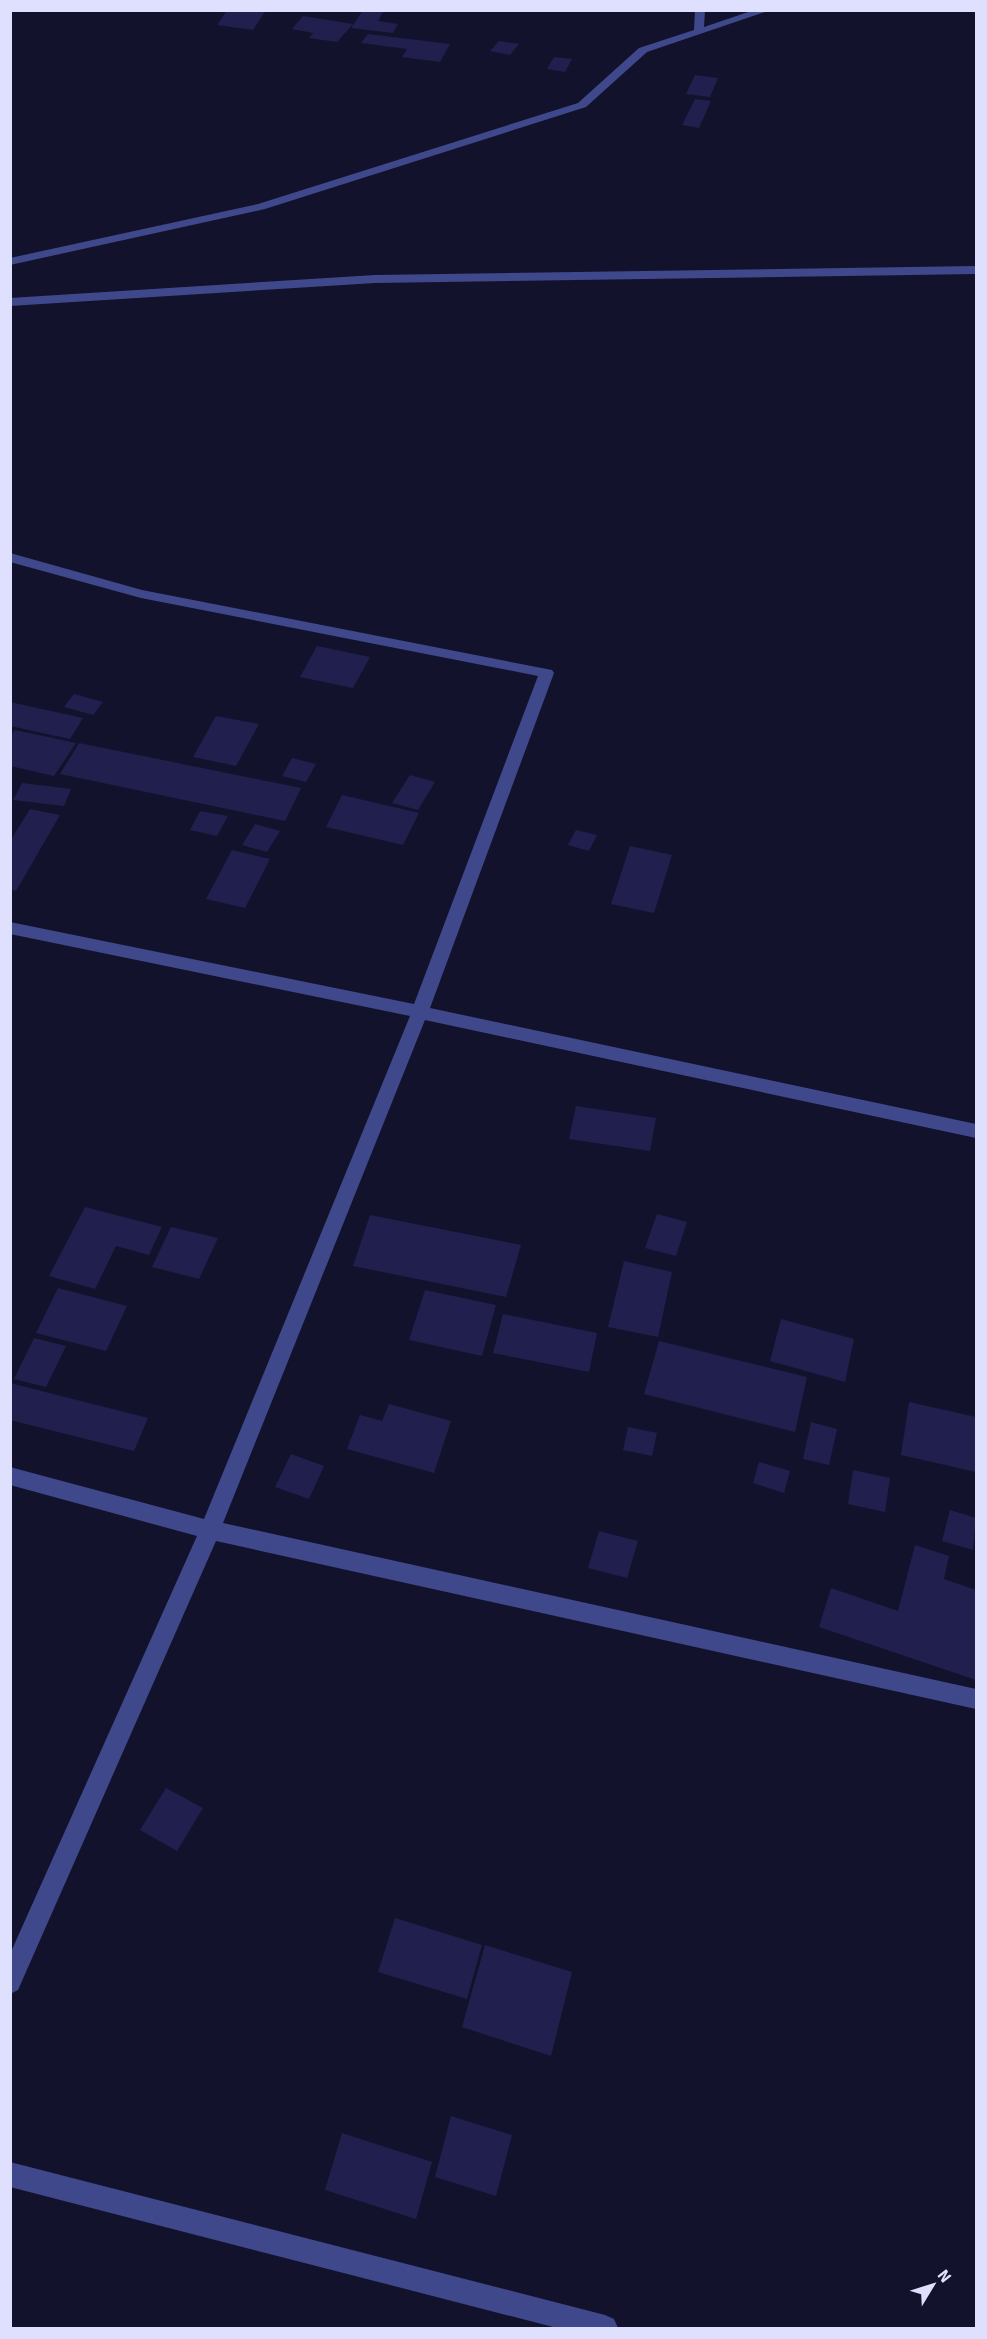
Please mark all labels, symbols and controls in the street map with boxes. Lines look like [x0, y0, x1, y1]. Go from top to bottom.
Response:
north arrow [903, 2255, 963, 2315]
text: N [933, 2266, 955, 2287]

